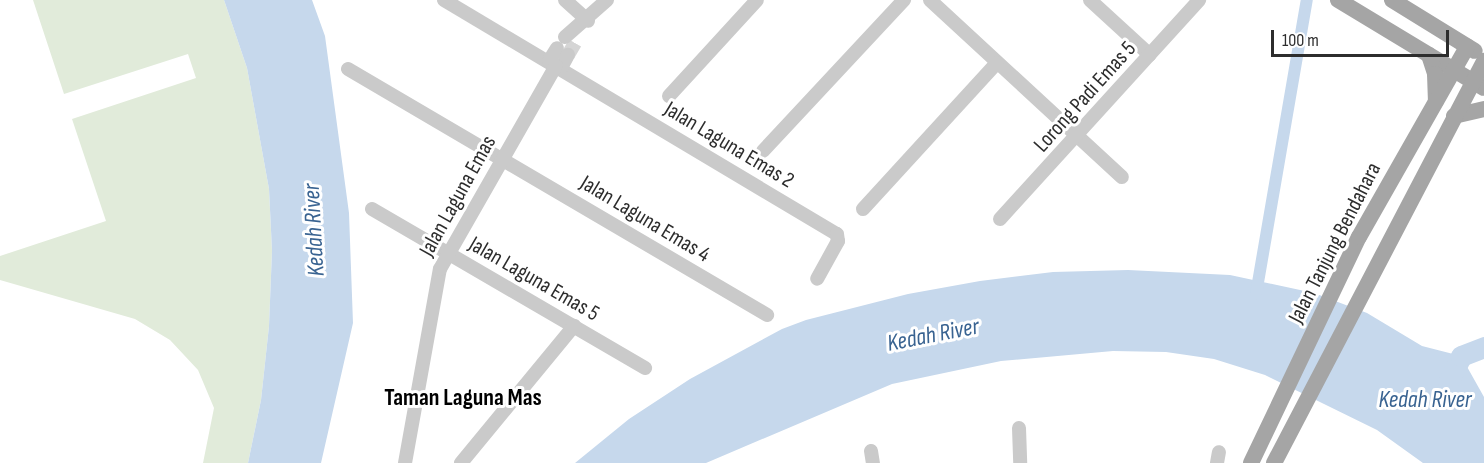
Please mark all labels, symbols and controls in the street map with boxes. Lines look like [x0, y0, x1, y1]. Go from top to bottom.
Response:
scale bar [1274, 18, 1452, 56]
text: 100 m [1282, 30, 1319, 51]
street label: Lorong Padi Emas 5 [1028, 36, 1142, 158]
street label: Jalan Laguna Emas 2 [659, 96, 799, 194]
street label: Jalan Laguna Emas [414, 131, 502, 261]
street label: Jalan Tanjung Bendahara [1283, 158, 1387, 328]
street label: Jalan Laguna Emas 4 [575, 170, 715, 268]
water label: Kedah River [297, 183, 331, 277]
street label: Jalan Laguna Emas 5 [464, 231, 604, 327]
water label: Kedah River [885, 312, 981, 358]
district label: Taman Laguna Mas [384, 384, 542, 412]
water label: Kedah River [1378, 386, 1472, 414]

